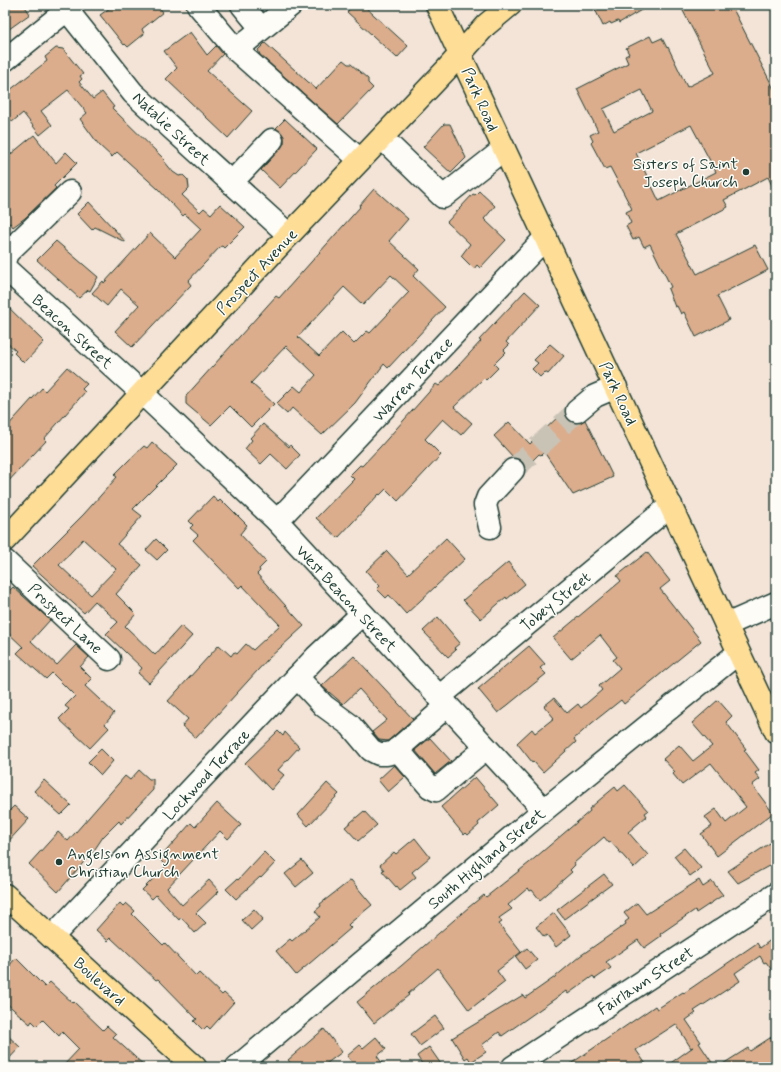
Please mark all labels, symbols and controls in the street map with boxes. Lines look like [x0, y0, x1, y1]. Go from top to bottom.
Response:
street label: Park Road [456, 64, 503, 135]
street label: Natalie Street [128, 88, 215, 171]
place label: Sisters of Saint Joseph Church [633, 154, 738, 193]
marker: Sisters of Saint Joseph Church [741, 167, 751, 177]
street label: Prospect Avenue [212, 224, 303, 320]
street label: Beacon Street [27, 290, 117, 374]
street label: Warren Terrace [368, 333, 458, 427]
street label: Park Road [594, 358, 642, 429]
street label: West Beacon Street [291, 541, 401, 658]
street label: Tobey Street [516, 567, 596, 637]
street label: Prospect Lane [23, 579, 107, 659]
street label: Lockwood Terrace [159, 724, 255, 825]
street label: South Highland Street [424, 803, 551, 915]
place label: Angels on Assignment Christian Church [67, 844, 219, 883]
marker: Angels on Assignment Christian Church [54, 857, 64, 867]
street label: Fairlawn Street [594, 942, 698, 1020]
street label: Boulevard [68, 953, 130, 1011]

